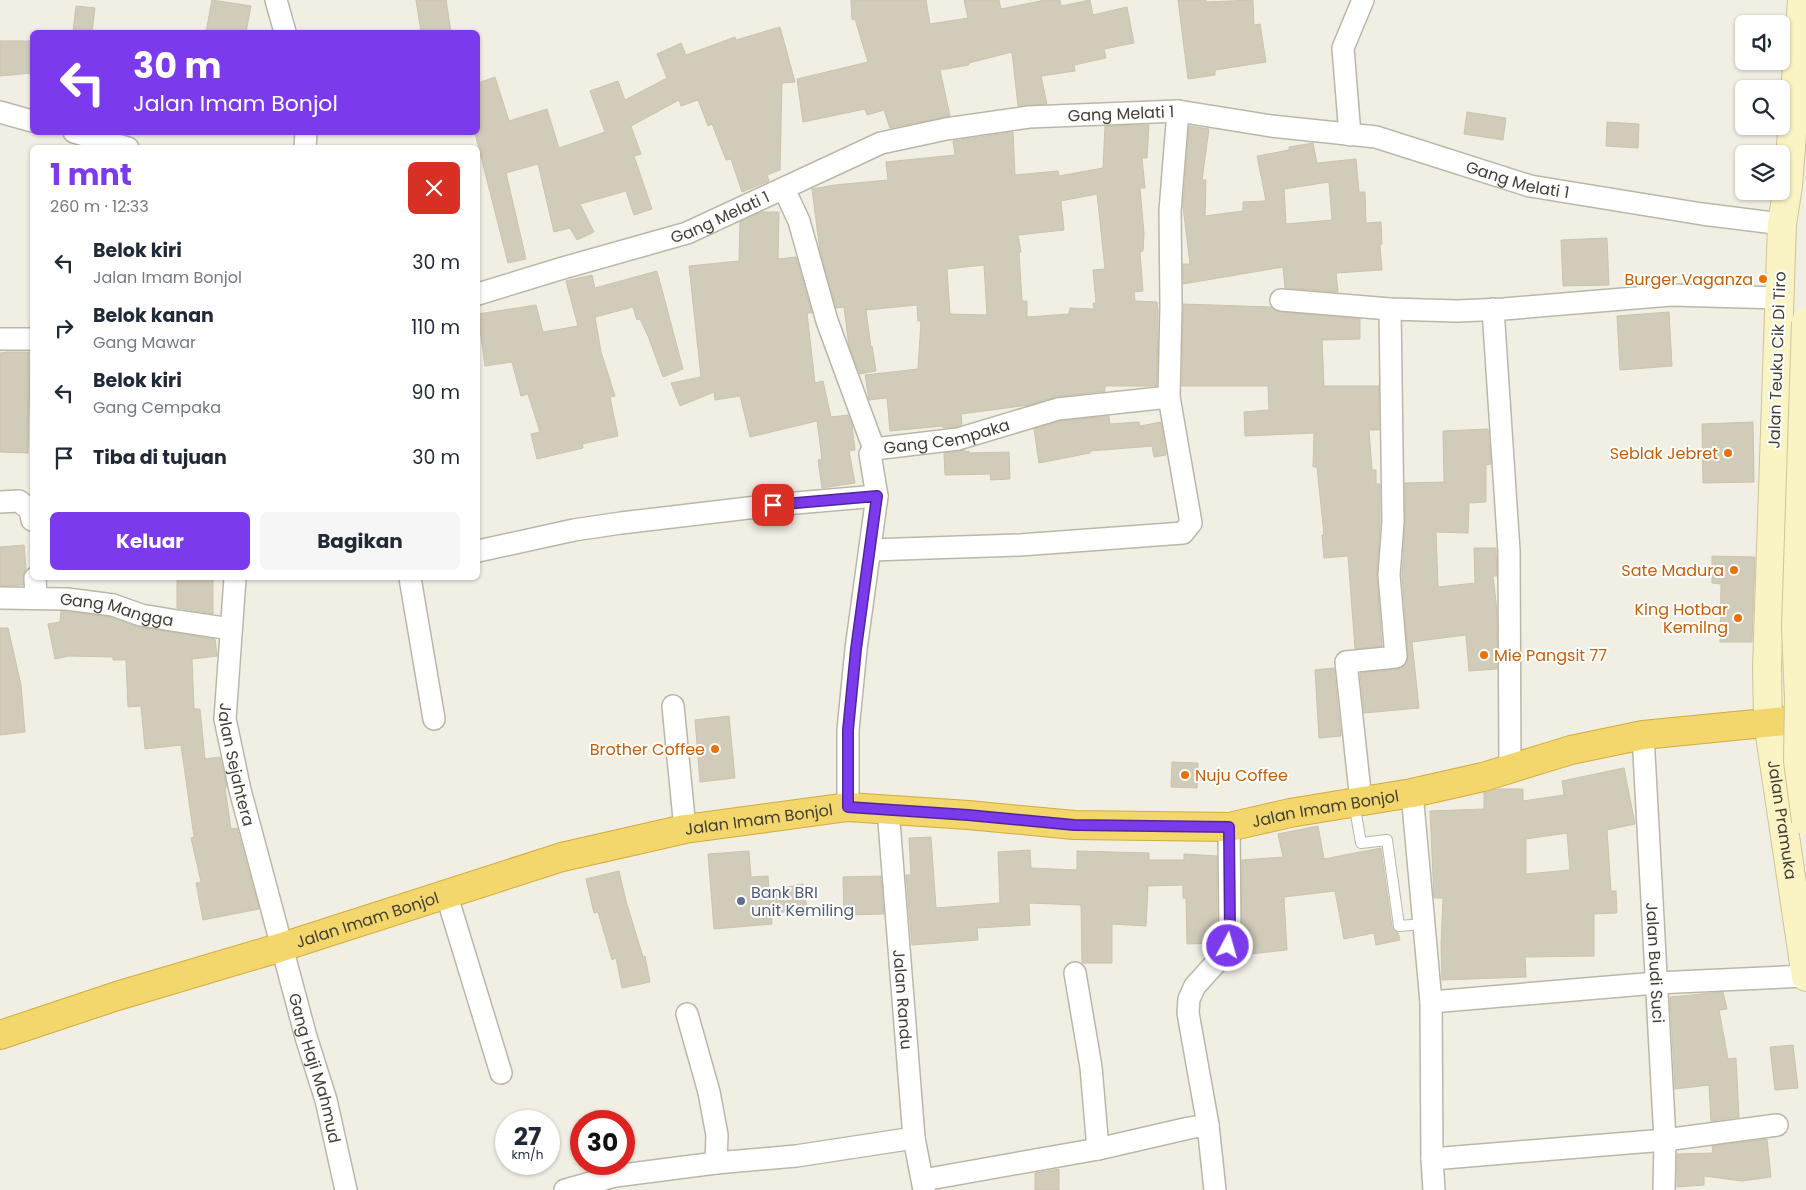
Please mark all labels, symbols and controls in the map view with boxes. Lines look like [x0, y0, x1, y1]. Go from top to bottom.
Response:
map controls [1735, 15, 1790, 200]
button: sound [1735, 15, 1790, 70]
text: 30 m [133, 41, 221, 90]
icon: left [50, 50, 115, 115]
button: search [1735, 80, 1790, 135]
text: Jalan Imam Bonjol [133, 88, 338, 119]
street label: Gang Melati 1 [1067, 100, 1175, 127]
button: layers [1735, 145, 1790, 200]
text: 1 mnt [50, 153, 132, 196]
street label: Gang Melati 1 [1463, 155, 1571, 204]
button: close [408, 162, 460, 214]
street label: Gang Melati 1 [668, 185, 773, 249]
text: 260 m · 12:33 [50, 195, 149, 218]
text: Belok kiri [93, 237, 182, 264]
icon: left [50, 249, 78, 277]
text: 30 m [412, 249, 460, 276]
text: Jalan Imam Bonjol [93, 266, 242, 289]
place label: Burger Vaganza [1624, 268, 1753, 291]
street label: Jalan Teuku Cik Di Tiro [1762, 271, 1792, 449]
marker: Burger Vaganza [1757, 273, 1769, 285]
text: Belok kanan [93, 302, 214, 329]
icon: right [50, 314, 78, 342]
text: 110 m [411, 314, 460, 341]
text: Gang Mawar [93, 331, 196, 354]
text: Belok kiri [93, 367, 182, 394]
icon: left [50, 379, 78, 407]
text: 90 m [411, 379, 460, 406]
text: Gang Cempaka [93, 396, 221, 419]
street label: Gang Cempaka [882, 413, 1012, 459]
place label: Seblak Jebret [1610, 442, 1718, 465]
icon: arrive [50, 444, 78, 472]
text: Tiba di tujuan [93, 444, 227, 471]
text: 30 m [412, 444, 460, 471]
marker: Seblak Jebret [1722, 447, 1734, 459]
pin [752, 484, 794, 526]
icon: arrive [759, 491, 787, 519]
button: Keluar [50, 512, 250, 570]
button: Bagikan [260, 512, 460, 570]
place label: Sate Madura [1621, 559, 1724, 582]
marker: Sate Madura [1728, 564, 1740, 576]
street label: Gang Mangga [60, 587, 175, 632]
place label: King Hotbar Kemilng [1634, 598, 1728, 639]
marker: King Hotbar Kemilng [1732, 612, 1744, 624]
place label: Mie Pangsit 77 [1494, 644, 1607, 667]
marker: Mie Pangsit 77 [1478, 649, 1490, 661]
street label: Jalan Sejahtera [213, 702, 261, 829]
place label: Brother Coffee [590, 738, 705, 761]
marker: Brother Coffee [709, 743, 721, 755]
street label: Jalan Pramuka [1762, 758, 1803, 881]
place label: Nuju Coffee [1195, 764, 1288, 787]
marker: Nuju Coffee [1179, 769, 1191, 781]
street label: Jalan Imam Bonjol [1249, 784, 1400, 833]
street label: Jalan Imam Bonjol [683, 798, 834, 840]
place label: Bank BRI unit Kemiling [751, 881, 854, 922]
street label: Jalan Imam Bonjol [293, 886, 442, 953]
marker: Bank BRI unit Kemiling [735, 895, 747, 907]
street label: Jalan Budi Suci [1641, 902, 1670, 1024]
position arrow [1201, 919, 1253, 971]
street label: Jalan Randu [888, 948, 918, 1050]
street label: Gang Haji Mahmud [283, 990, 347, 1145]
speed limit sign: 30 [570, 1110, 635, 1175]
text: 27 [514, 1119, 541, 1154]
text: km/h [512, 1146, 543, 1163]

